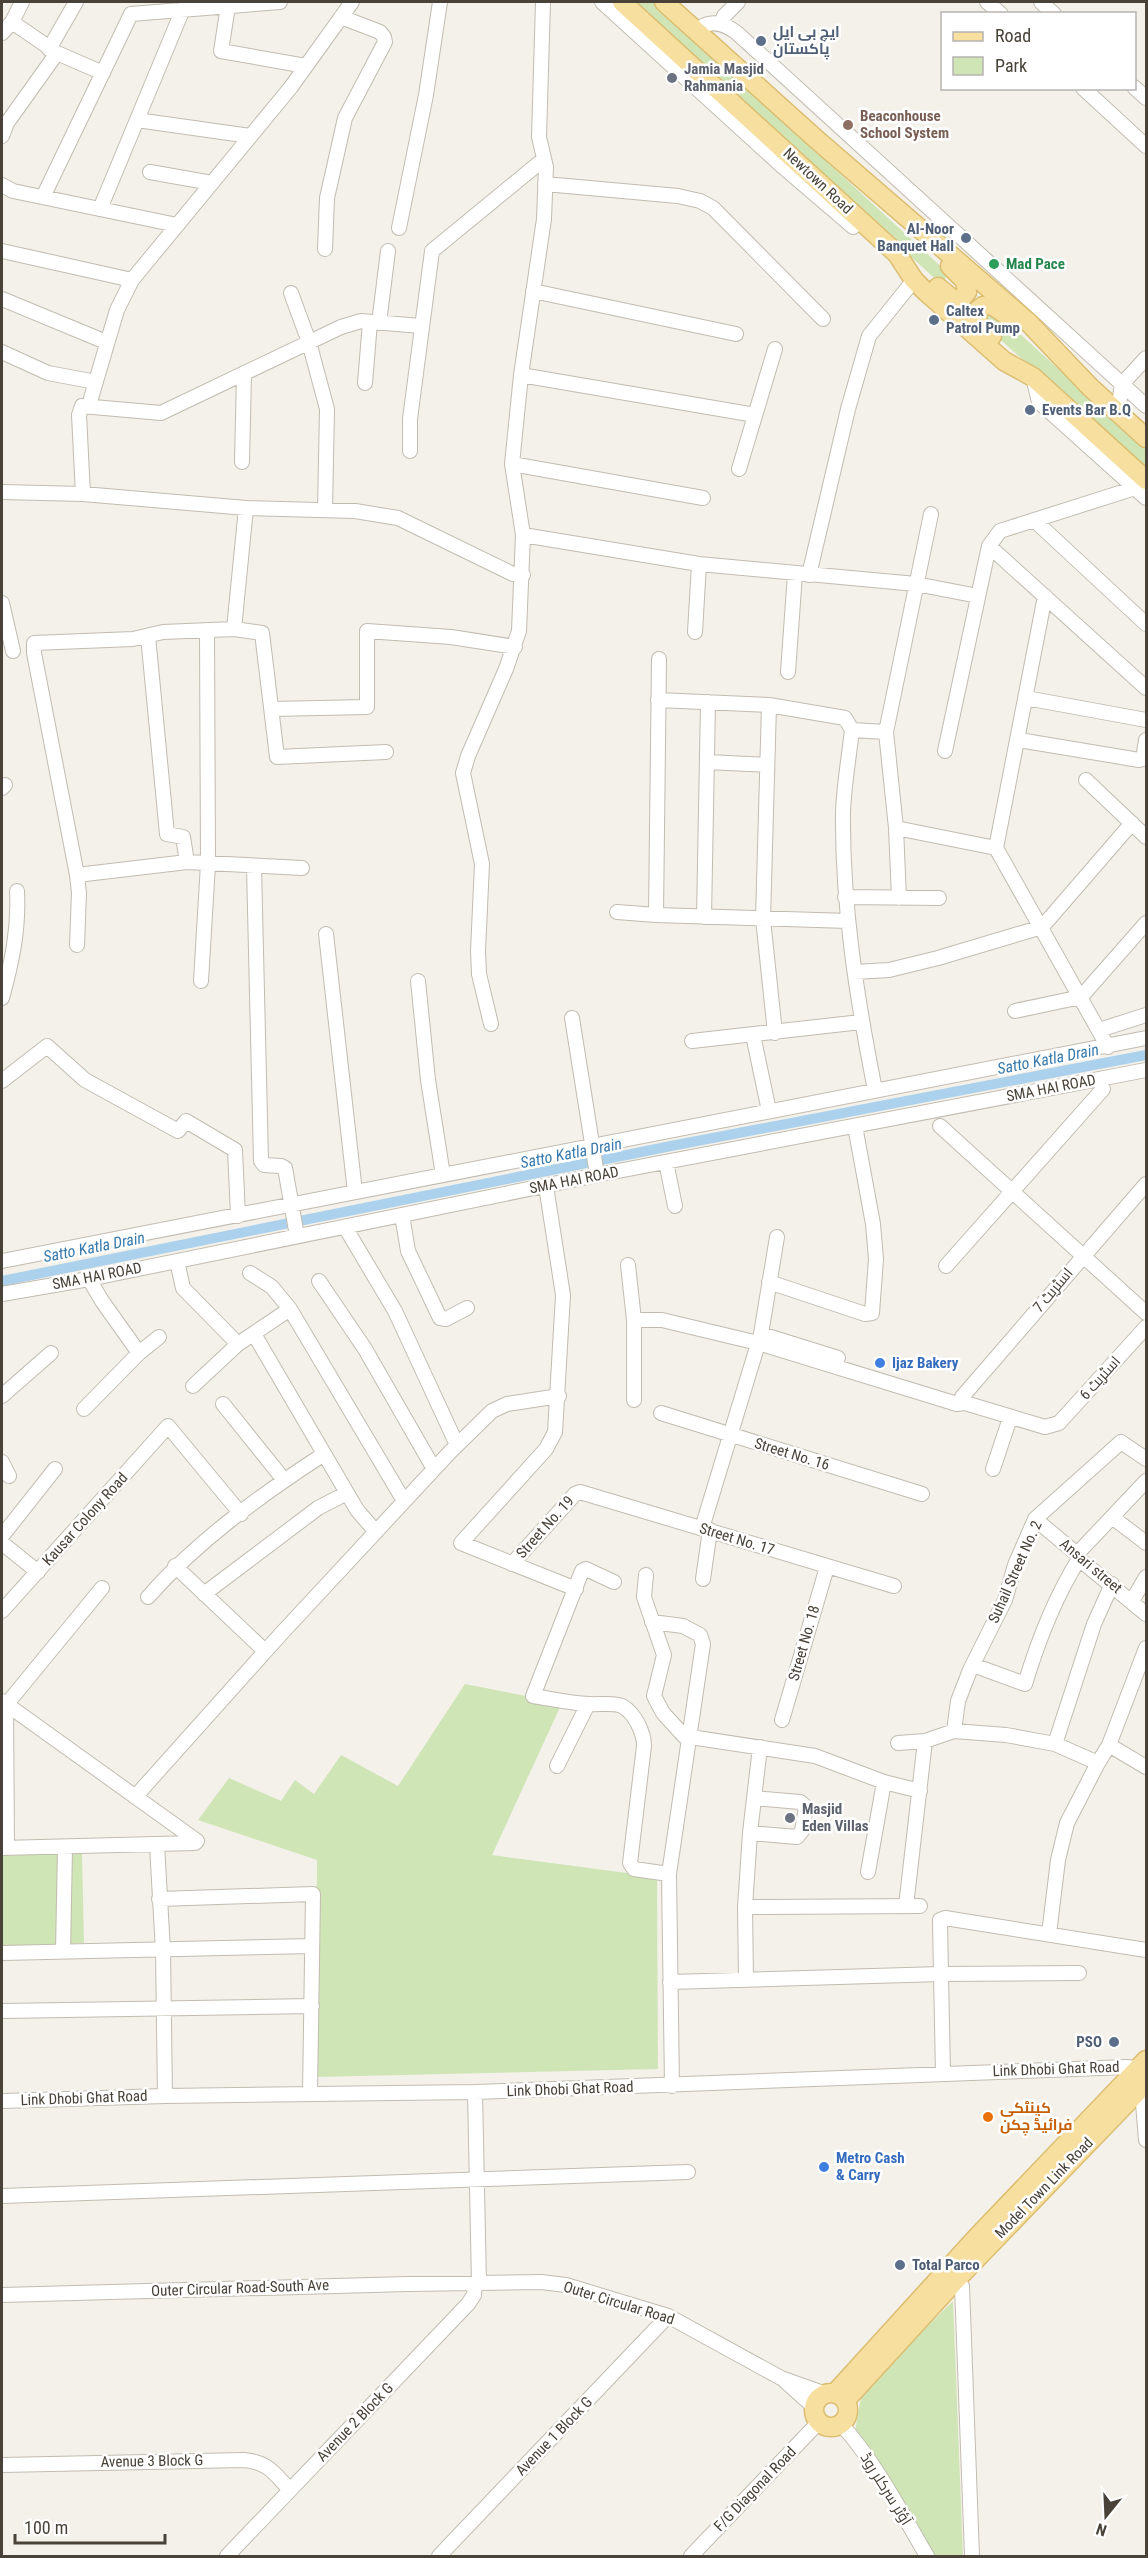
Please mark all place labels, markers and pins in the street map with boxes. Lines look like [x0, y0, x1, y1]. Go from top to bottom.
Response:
place label: ایچ بی ایل پاکستان [773, 23, 840, 60]
marker: ایچ بی ایل پاکستان [754, 34, 768, 48]
place label: Jamia Masjid Rahmania [684, 60, 764, 95]
marker: Jamia Masjid Rahmania [665, 71, 679, 85]
place label: Beaconhouse School System [860, 107, 949, 142]
marker: Beaconhouse School System [841, 118, 855, 132]
place label: Al-Noor Banquet Hall [877, 220, 954, 255]
marker: Al-Noor Banquet Hall [959, 231, 973, 245]
place label: Mad Pace [1006, 255, 1065, 273]
marker: Mad Pace [987, 257, 1001, 271]
place label: Caltex Patrol Pump [946, 302, 1020, 337]
marker: Caltex Patrol Pump [927, 313, 941, 327]
place label: Events Bar B.Q [1042, 401, 1131, 419]
marker: Events Bar B.Q [1023, 403, 1037, 417]
place label: Ijaz Bakery [892, 1354, 959, 1372]
marker: Ijaz Bakery [873, 1356, 887, 1370]
place label: Masjid Eden Villas [802, 1800, 869, 1835]
marker: Masjid Eden Villas [783, 1811, 797, 1825]
place label: PSO [1076, 2033, 1102, 2051]
marker: PSO [1107, 2035, 1121, 2049]
place label: کینٹکی فرائیڈ چکن [1000, 2099, 1072, 2136]
marker: کینٹکی فرائیڈ چکن [981, 2110, 995, 2124]
place label: Metro Cash & Carry [836, 2149, 905, 2184]
marker: Metro Cash & Carry [817, 2160, 831, 2174]
place label: Total Parco [912, 2256, 980, 2274]
marker: Total Parco [893, 2258, 907, 2272]

